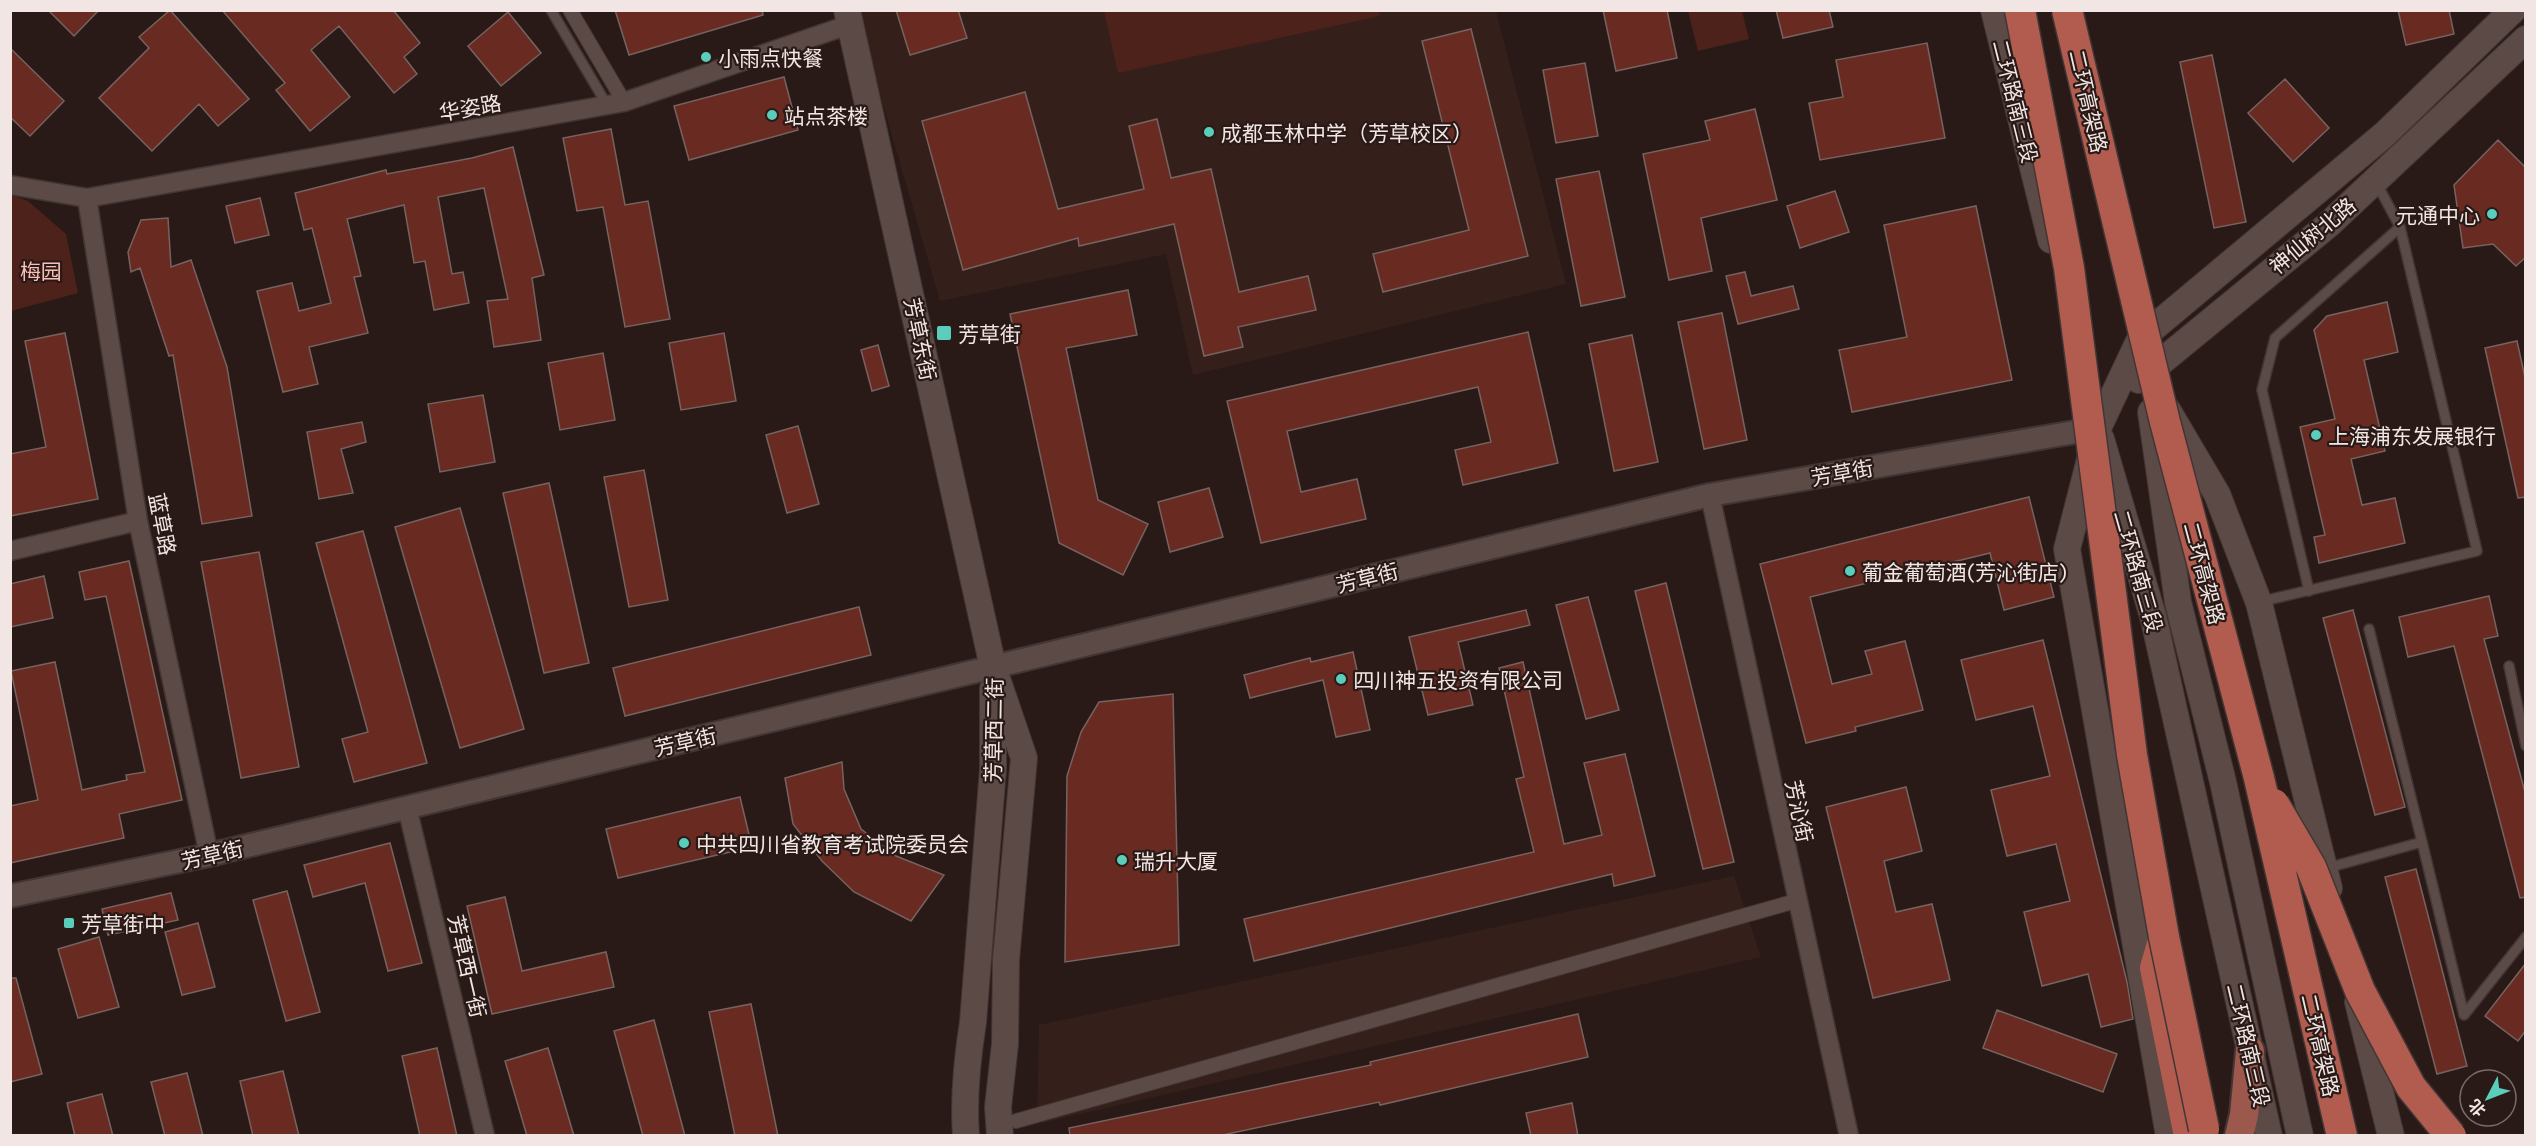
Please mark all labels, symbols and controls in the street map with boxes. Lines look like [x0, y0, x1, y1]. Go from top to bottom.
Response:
street label: 二环路南三段 [1989, 37, 2043, 165]
place label: 小雨点快餐 [718, 45, 823, 70]
street label: 二环高架路 [2065, 47, 2113, 155]
marker: 小雨点快餐 [699, 50, 713, 64]
street label: 华姿路 [437, 89, 503, 125]
place label: 站点茶楼 [784, 103, 868, 128]
marker: 站点茶楼 [765, 108, 779, 122]
place label: 成都玉林中学（芳草校区） [1221, 120, 1473, 145]
marker: 成都玉林中学（芳草校区） [1202, 125, 1216, 139]
street label: 神仙树北路 [2264, 192, 2360, 278]
place label: 元通中心 [2396, 202, 2480, 227]
marker: 元通中心 [2485, 207, 2499, 221]
park label: 梅园 [20, 258, 62, 283]
street label: 芳草东街 [900, 295, 942, 383]
place label: 芳草街 [958, 321, 1021, 346]
marker: 芳草街 [935, 324, 953, 342]
place label: 上海浦东发展银行 [2328, 423, 2496, 448]
marker: 上海浦东发展银行 [2309, 428, 2323, 442]
street label: 芳草街 [1809, 454, 1875, 490]
street label: 蓝草路 [145, 491, 181, 557]
street label: 二环路南三段 [2110, 507, 2168, 635]
street label: 二环高架路 [2179, 519, 2231, 627]
street label: 芳草街 [1333, 557, 1401, 597]
place label: 葡金葡萄酒(芳沁街店) [1862, 559, 2067, 584]
marker: 葡金葡萄酒(芳沁街店) [1843, 564, 1857, 578]
place label: 四川神五投资有限公司 [1353, 667, 1563, 692]
marker: 四川神五投资有限公司 [1334, 672, 1348, 686]
street label: 芳草西二街 [980, 677, 1006, 783]
street label: 芳草街 [651, 722, 719, 760]
street label: 芳沁街 [1781, 778, 1819, 844]
place label: 中共四川省教育考试院委员会 [696, 831, 969, 856]
street label: 芳草街 [178, 835, 246, 873]
marker: 中共四川省教育考试院委员会 [677, 836, 691, 850]
place label: 瑞升大厦 [1134, 848, 1218, 873]
marker: 瑞升大厦 [1115, 853, 1129, 867]
place label: 芳草街中 [81, 911, 165, 936]
street label: 芳草西一街 [444, 912, 492, 1020]
marker: 芳草街中 [62, 916, 76, 930]
street label: 二环路南三段 [2223, 981, 2275, 1109]
street label: 二环高架路 [2297, 991, 2345, 1099]
north arrow [2458, 1068, 2518, 1128]
text: 北 [2464, 1096, 2489, 1121]

